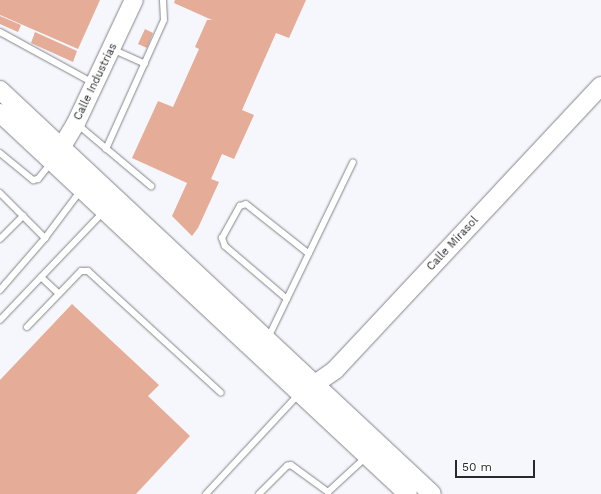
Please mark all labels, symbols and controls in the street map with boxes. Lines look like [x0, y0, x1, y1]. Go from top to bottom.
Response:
street label: Calle Industrias [72, 41, 120, 123]
street label: Calle Mirasol [425, 214, 481, 274]
scale bar [457, 452, 537, 478]
text: 50 m [462, 460, 492, 474]

